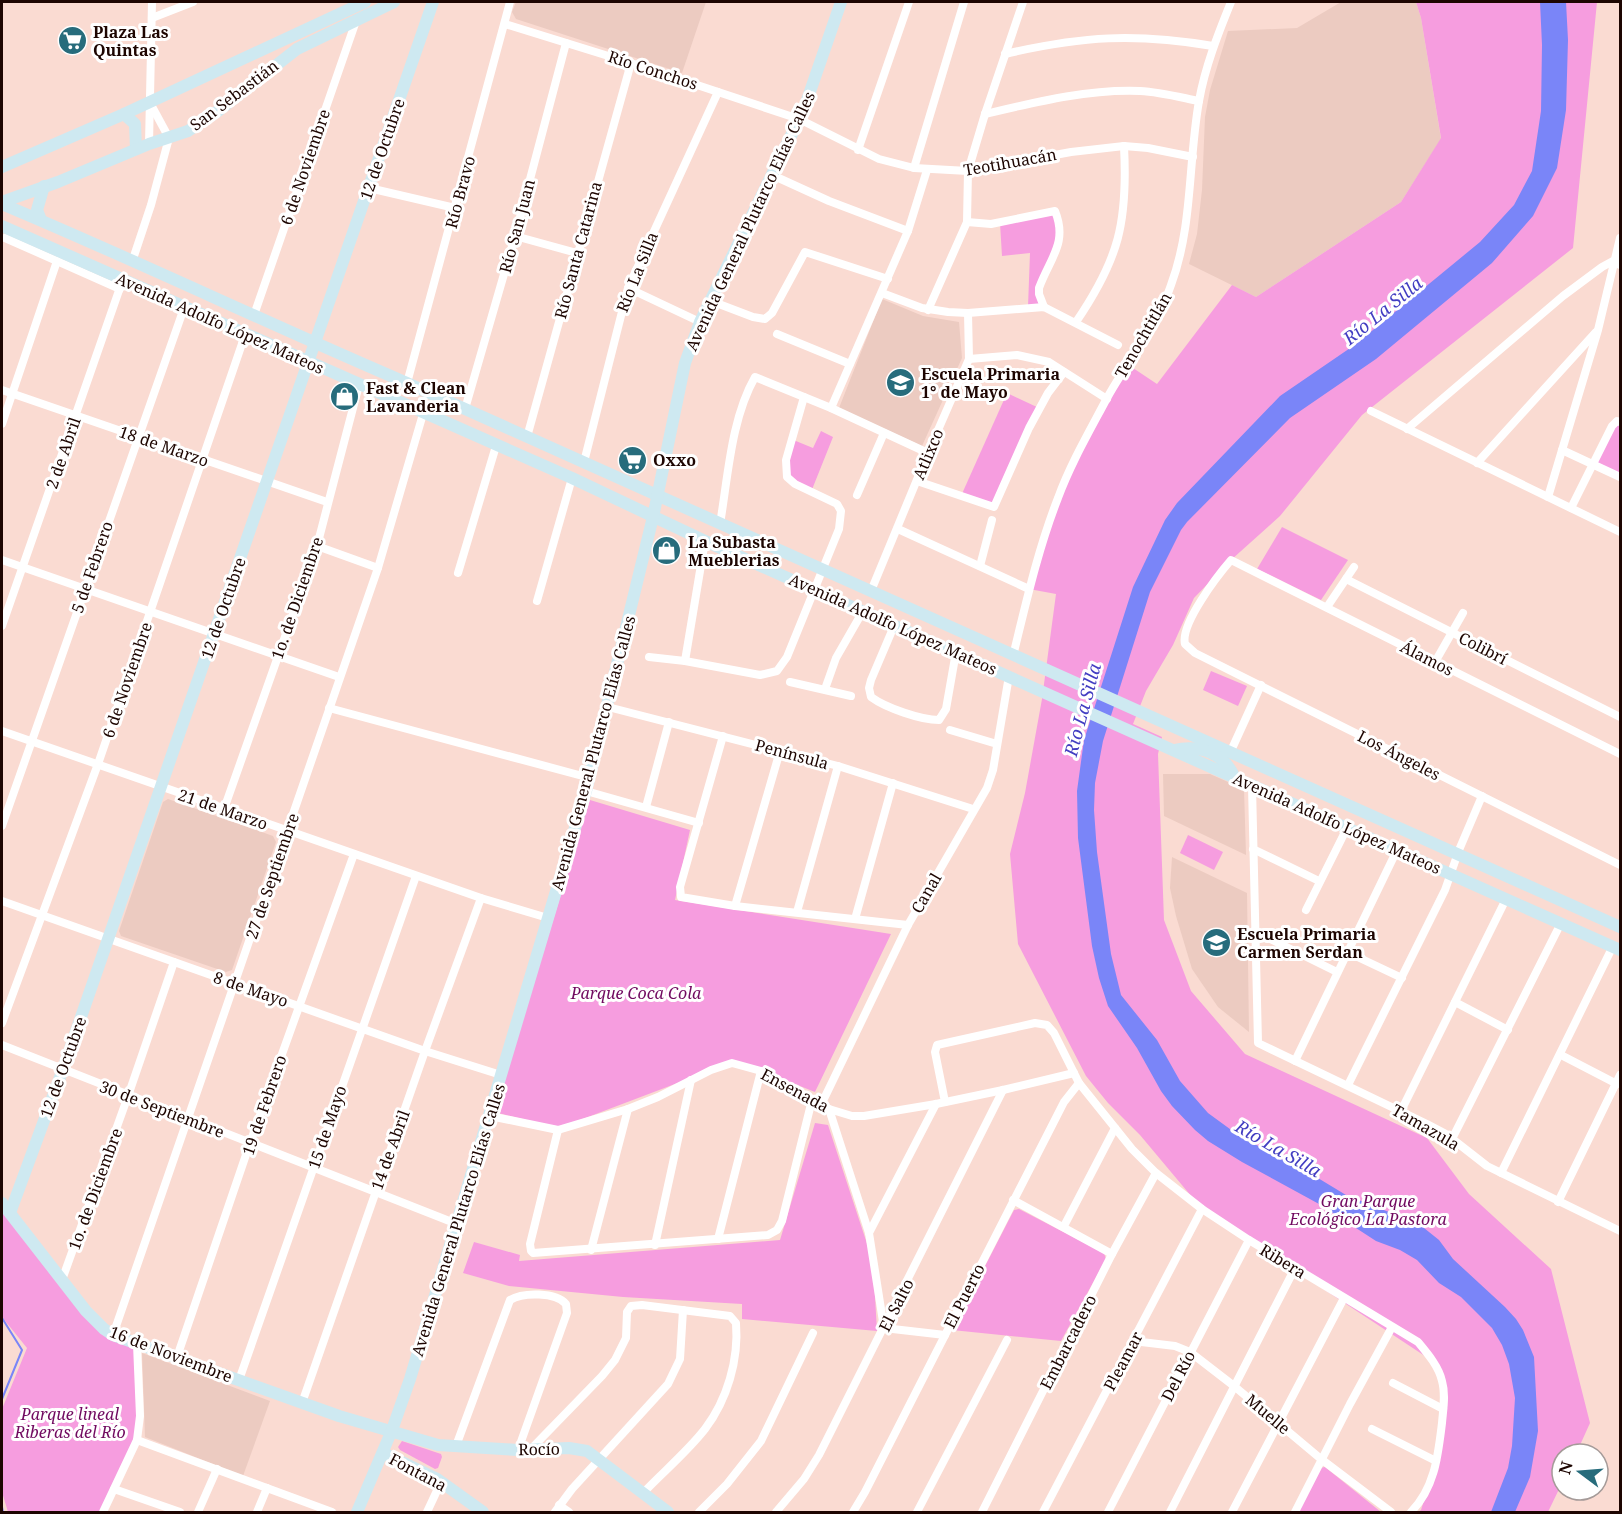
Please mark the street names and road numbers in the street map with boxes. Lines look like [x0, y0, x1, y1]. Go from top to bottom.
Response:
street label: Río Conchos [605, 45, 701, 95]
street label: San Sebastián [185, 54, 283, 136]
street label: Avenida General Plutarco Elías Calles [680, 88, 820, 354]
street label: 12 de Octubre [354, 95, 410, 203]
street label: 6 de Noviembre [275, 106, 335, 228]
street label: Teotihuacán [962, 143, 1058, 181]
street label: Río Bravo [440, 153, 480, 231]
street label: Río San Juan [494, 177, 540, 275]
street label: Río Santa Catarina [549, 179, 607, 321]
street label: Río La Silla [611, 229, 663, 315]
street label: Avenida Adolfo López Mateos [113, 267, 327, 379]
street label: Tenochtitlán [1110, 288, 1176, 382]
street label: 2 de Abril [40, 414, 86, 492]
street label: 18 de Marzo [116, 420, 212, 472]
street label: Atlixco [907, 425, 949, 483]
street label: 5 de Febrero [66, 518, 118, 616]
street label: 1o. de Diciembre [266, 534, 328, 662]
street label: 12 de Octubre [195, 554, 251, 662]
street label: Avenida Adolfo López Mateos [786, 568, 1000, 680]
street label: Avenida General Plutarco Elías Calles [546, 613, 640, 893]
street label: 6 de Noviembre [97, 619, 157, 741]
street label: Colibrí [1455, 626, 1511, 670]
street label: Álamos [1397, 635, 1457, 681]
street label: Los Ángeles [1354, 725, 1444, 785]
street label: Península [753, 734, 831, 774]
street label: Avenida Adolfo López Mateos [1230, 767, 1444, 879]
street label: 21 de Marzo [175, 783, 271, 835]
street label: 27 de Septiembre [240, 810, 304, 942]
street label: Canal [906, 869, 946, 917]
street label: 8 de Mayo [211, 966, 291, 1012]
street label: 12 de Octubre [35, 1013, 91, 1121]
street label: 19 de Febrero [237, 1052, 291, 1158]
street label: Ensenada [757, 1063, 833, 1117]
street label: 30 de Septiembre [96, 1075, 228, 1143]
street label: Avenida General Plutarco Elías Calles [406, 1081, 510, 1359]
street label: 15 de Mayo [303, 1082, 351, 1172]
street label: Tamazula [1388, 1099, 1464, 1155]
street label: 14 de Abril [365, 1107, 415, 1193]
street label: 1o. de Diciembre [63, 1125, 127, 1253]
street label: Ribera [1256, 1239, 1310, 1283]
street label: El Puerto [938, 1260, 990, 1332]
street label: El Salto [873, 1275, 919, 1335]
street label: Embarcadero [1035, 1291, 1101, 1393]
street label: 16 de Noviembre [106, 1320, 236, 1388]
street label: Pleamar [1098, 1327, 1148, 1394]
street label: Del Río [1156, 1347, 1200, 1405]
street label: Muelle [1241, 1389, 1295, 1439]
street label: Rocío [518, 1438, 560, 1460]
street label: Fontana [385, 1448, 451, 1496]

